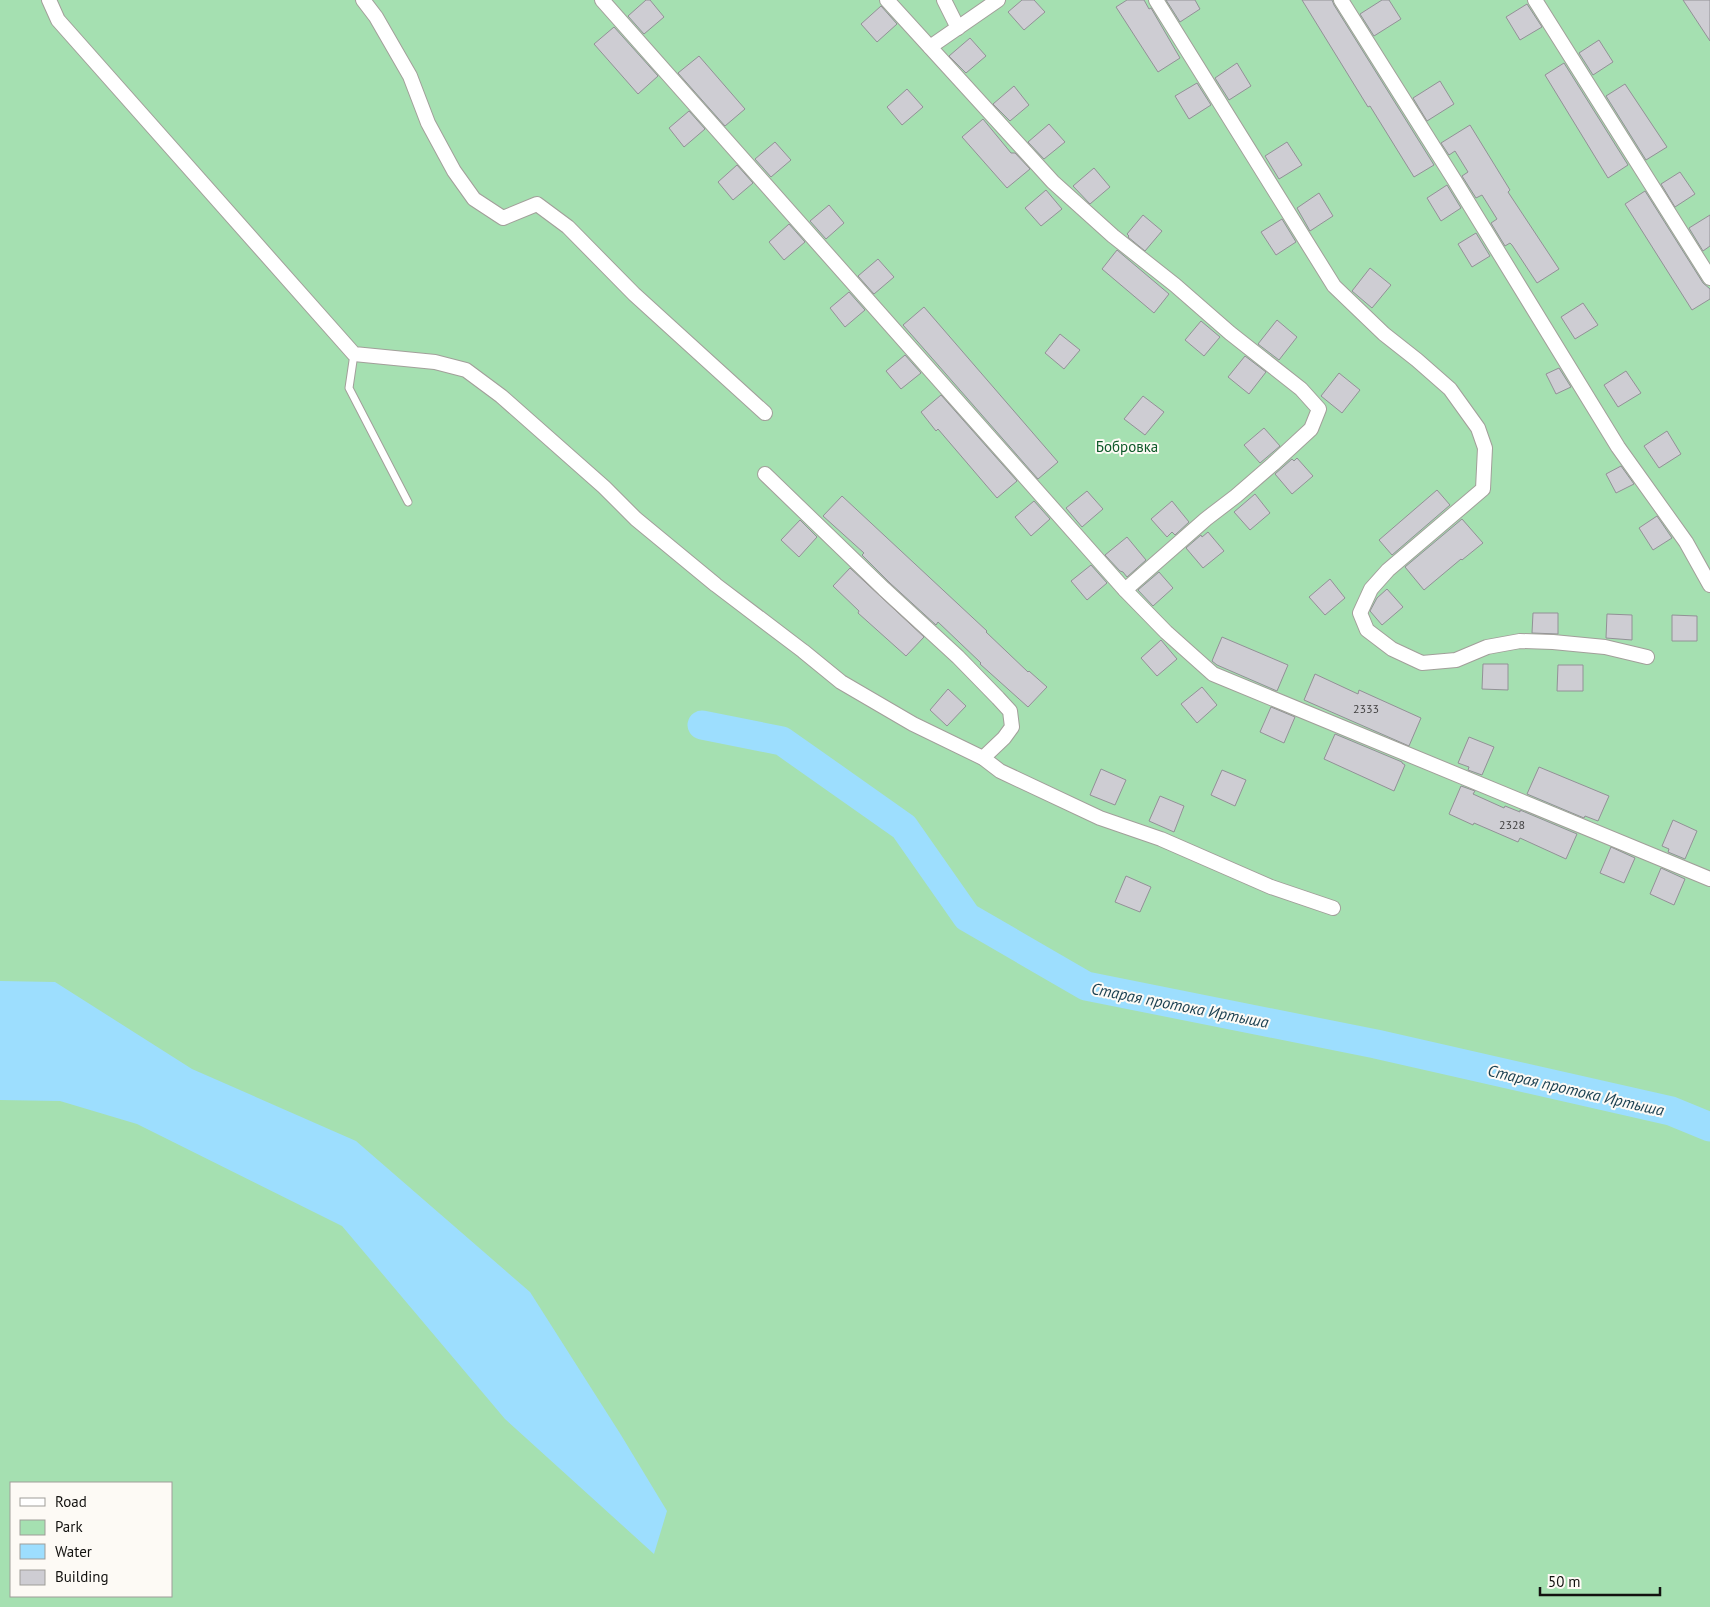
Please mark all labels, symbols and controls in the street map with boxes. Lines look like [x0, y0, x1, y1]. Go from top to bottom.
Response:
park label: Бобровка [1096, 437, 1158, 456]
house number: 2333 [1353, 701, 1379, 716]
house number: 2328 [1499, 817, 1525, 832]
water label: Старая протока Иртыша [1090, 978, 1271, 1032]
water label: Старая протока Иртыша [1486, 1060, 1666, 1120]
legend [10, 1482, 172, 1597]
text: Road [55, 1492, 87, 1511]
text: Park [55, 1517, 83, 1536]
text: Water [55, 1542, 92, 1561]
scale bar [1540, 1564, 1660, 1596]
text: Building [55, 1567, 109, 1586]
text: 50 m [1548, 1572, 1581, 1591]

